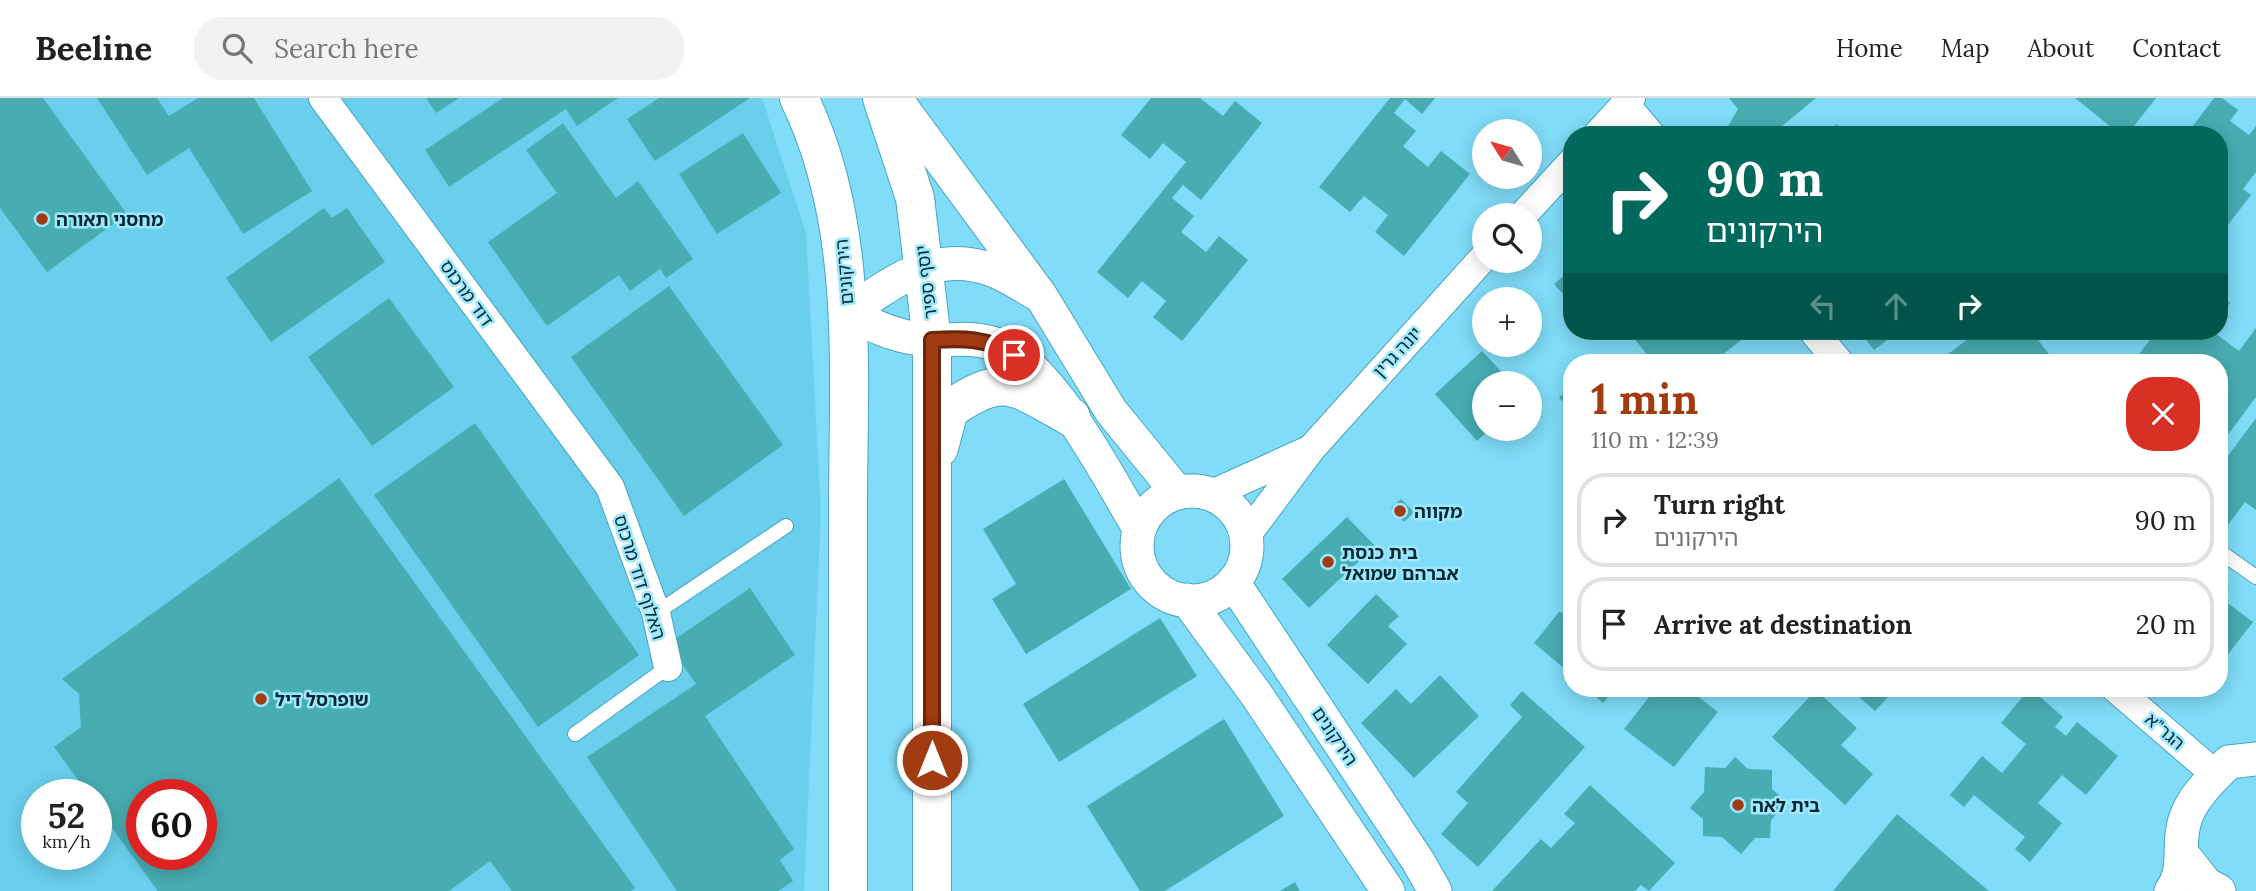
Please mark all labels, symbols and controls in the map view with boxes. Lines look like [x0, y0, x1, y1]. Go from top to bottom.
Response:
search box [194, 17, 684, 80]
text: Beeline [35, 27, 152, 69]
icon: search [218, 29, 256, 67]
text: Search here [274, 32, 419, 65]
text: Home [1836, 33, 1903, 64]
text: Map [1941, 33, 1990, 64]
text: About [2028, 33, 2094, 64]
text: Contact [2132, 33, 2221, 64]
north arrow [1472, 119, 1542, 189]
map controls [1472, 119, 1542, 441]
text: 90 m [1706, 147, 1823, 209]
icon: right [1591, 154, 1682, 245]
button: search [1472, 203, 1542, 273]
place label: מחסני תאורה [56, 208, 164, 231]
text: הירקונים [1706, 210, 1823, 251]
marker: מחסני תאורה [34, 211, 50, 227]
street label: הירקונים [830, 238, 858, 306]
street label: יוסף ספיר [910, 244, 942, 320]
street label: דוד מרכוס [435, 255, 499, 331]
button: + [1472, 287, 1542, 357]
icon: left [1804, 287, 1842, 325]
icon: ahead [1877, 287, 1915, 325]
icon: right [1950, 287, 1988, 325]
street label: יונה גרין [1368, 322, 1426, 382]
pin [984, 325, 1044, 385]
icon: arrive [995, 336, 1033, 374]
button: − [1472, 371, 1542, 441]
text: 1 min [1591, 372, 1698, 426]
button: close [2126, 377, 2200, 451]
text: 110 m · 12:39 [1591, 425, 1719, 454]
text: Turn right [1654, 488, 1785, 521]
place label: מקווה [1414, 500, 1463, 523]
icon: right [1595, 501, 1633, 539]
marker: מקווה [1392, 503, 1408, 519]
text: 90 m [2135, 504, 2196, 537]
street label: האלוף דוד מרכוס [609, 512, 671, 642]
text: הירקונים [1654, 523, 1738, 552]
place label: בית כנסת אברהם שמואל [1342, 541, 1459, 585]
marker: בית כנסת אברהם שמואל [1320, 554, 1336, 570]
icon: arrive [1595, 605, 1633, 643]
text: Arrive at destination [1654, 608, 1912, 641]
text: 20 m [2136, 608, 2196, 641]
place label: שופרסל דיל [275, 688, 369, 711]
marker: שופרסל דיל [253, 691, 269, 707]
street label: הירקונים [1307, 702, 1363, 770]
street label: הגר"א [2140, 708, 2190, 754]
position arrow [895, 723, 969, 797]
speed limit sign: 60 [126, 779, 217, 870]
text: 52 [48, 793, 85, 838]
place label: בית לאה [1752, 794, 1820, 817]
marker: בית לאה [1730, 797, 1746, 813]
text: km/h [42, 830, 91, 853]

